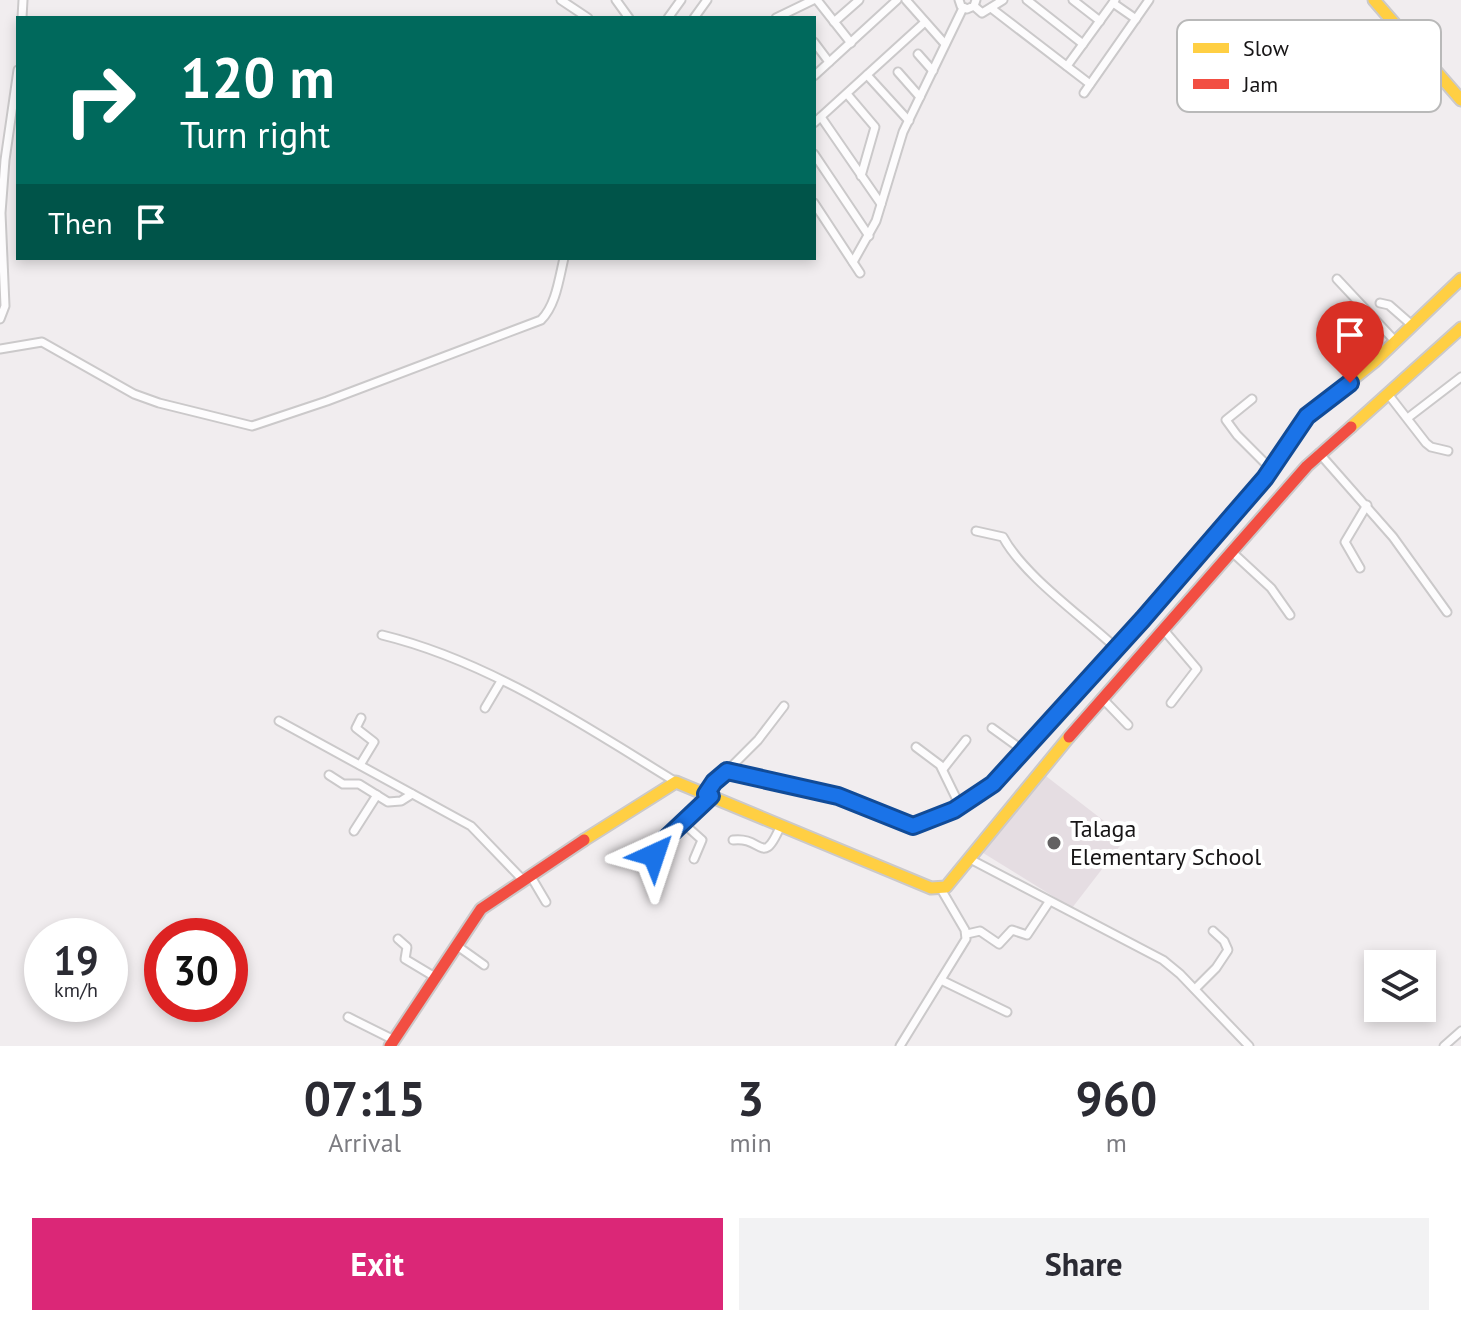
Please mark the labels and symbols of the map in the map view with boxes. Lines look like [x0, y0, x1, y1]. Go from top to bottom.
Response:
legend [1177, 20, 1441, 112]
text: Slow [1243, 34, 1289, 62]
text: Jam [1242, 70, 1278, 98]
pin [1316, 301, 1384, 383]
position arrow [612, 813, 696, 897]
place label: Talaga Elementary School [1070, 813, 1261, 872]
marker: Talaga Elementary School [1045, 834, 1063, 852]
speed limit sign: 30 [144, 918, 248, 1022]

